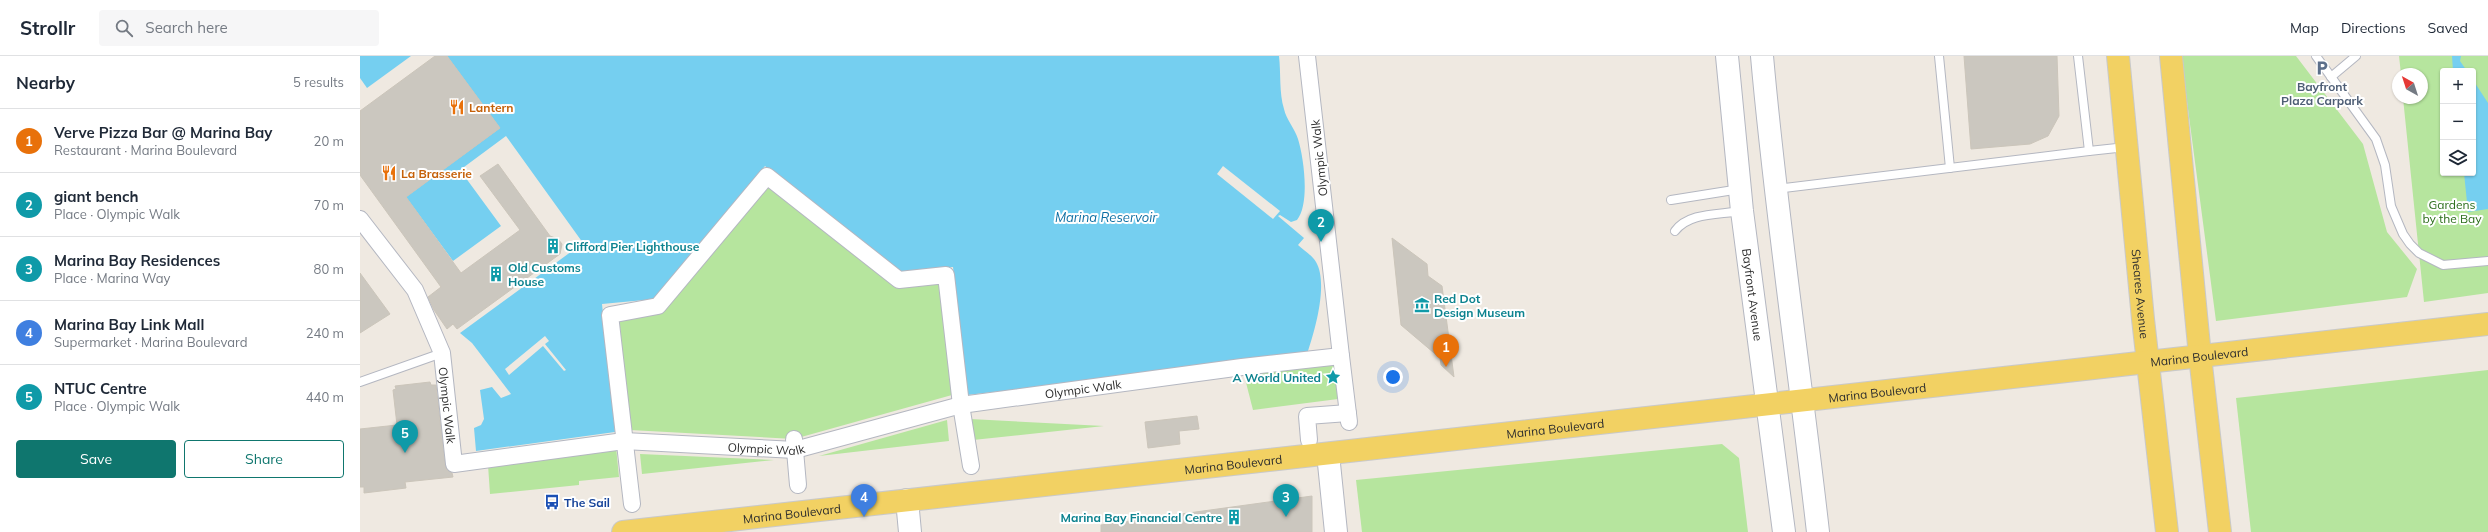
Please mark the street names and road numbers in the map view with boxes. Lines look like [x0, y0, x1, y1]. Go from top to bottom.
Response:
street label: Olympic Walk [1307, 118, 1330, 197]
street label: Bayfront Avenue [1739, 247, 1766, 342]
street label: Sheares Avenue [2129, 248, 2153, 340]
street label: Marina Boulevard [2150, 343, 2249, 369]
street label: Olympic Walk [436, 366, 459, 445]
street label: Olympic Walk [1044, 376, 1123, 401]
street label: Marina Boulevard [1828, 379, 1927, 405]
street label: Marina Boulevard [1506, 415, 1605, 441]
street label: Olympic Walk [727, 439, 807, 458]
street label: Marina Boulevard [1184, 451, 1283, 477]
street label: Marina Boulevard [742, 500, 842, 526]

